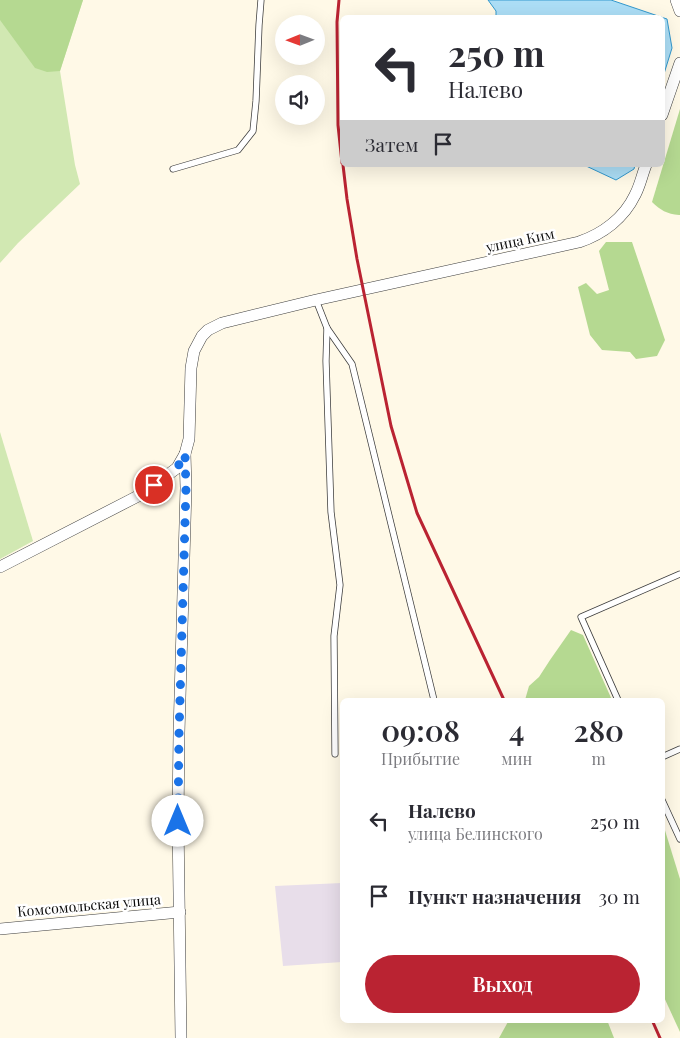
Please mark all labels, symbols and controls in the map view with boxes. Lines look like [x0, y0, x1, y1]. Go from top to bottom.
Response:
north arrow [275, 15, 325, 65]
map controls [275, 15, 325, 125]
text: 250 m [448, 29, 545, 76]
icon: left [365, 35, 430, 100]
text: Налево [448, 74, 523, 104]
button: sound [275, 75, 325, 125]
icon: arrive [429, 130, 457, 158]
text: Затем [365, 131, 419, 157]
street label: улица Ким [483, 223, 556, 257]
pin [133, 464, 175, 506]
icon: arrive [140, 471, 168, 499]
text: 09:08 [381, 710, 460, 750]
text: 4 [509, 710, 525, 750]
text: 280 [573, 710, 624, 750]
text: Прибытие [381, 748, 460, 769]
text: мин [501, 748, 532, 769]
text: m [592, 748, 606, 769]
position arrow [151, 794, 203, 846]
text: Налево [408, 797, 476, 823]
icon: left [365, 807, 393, 835]
text: 250 m [590, 808, 640, 834]
text: улица Белинского [408, 823, 543, 844]
icon: arrive [365, 882, 393, 910]
text: Пункт назначения [408, 883, 581, 909]
text: 30 m [598, 883, 640, 909]
street label: Комсомольская улица [17, 889, 161, 921]
button: Выход [365, 955, 640, 1013]

